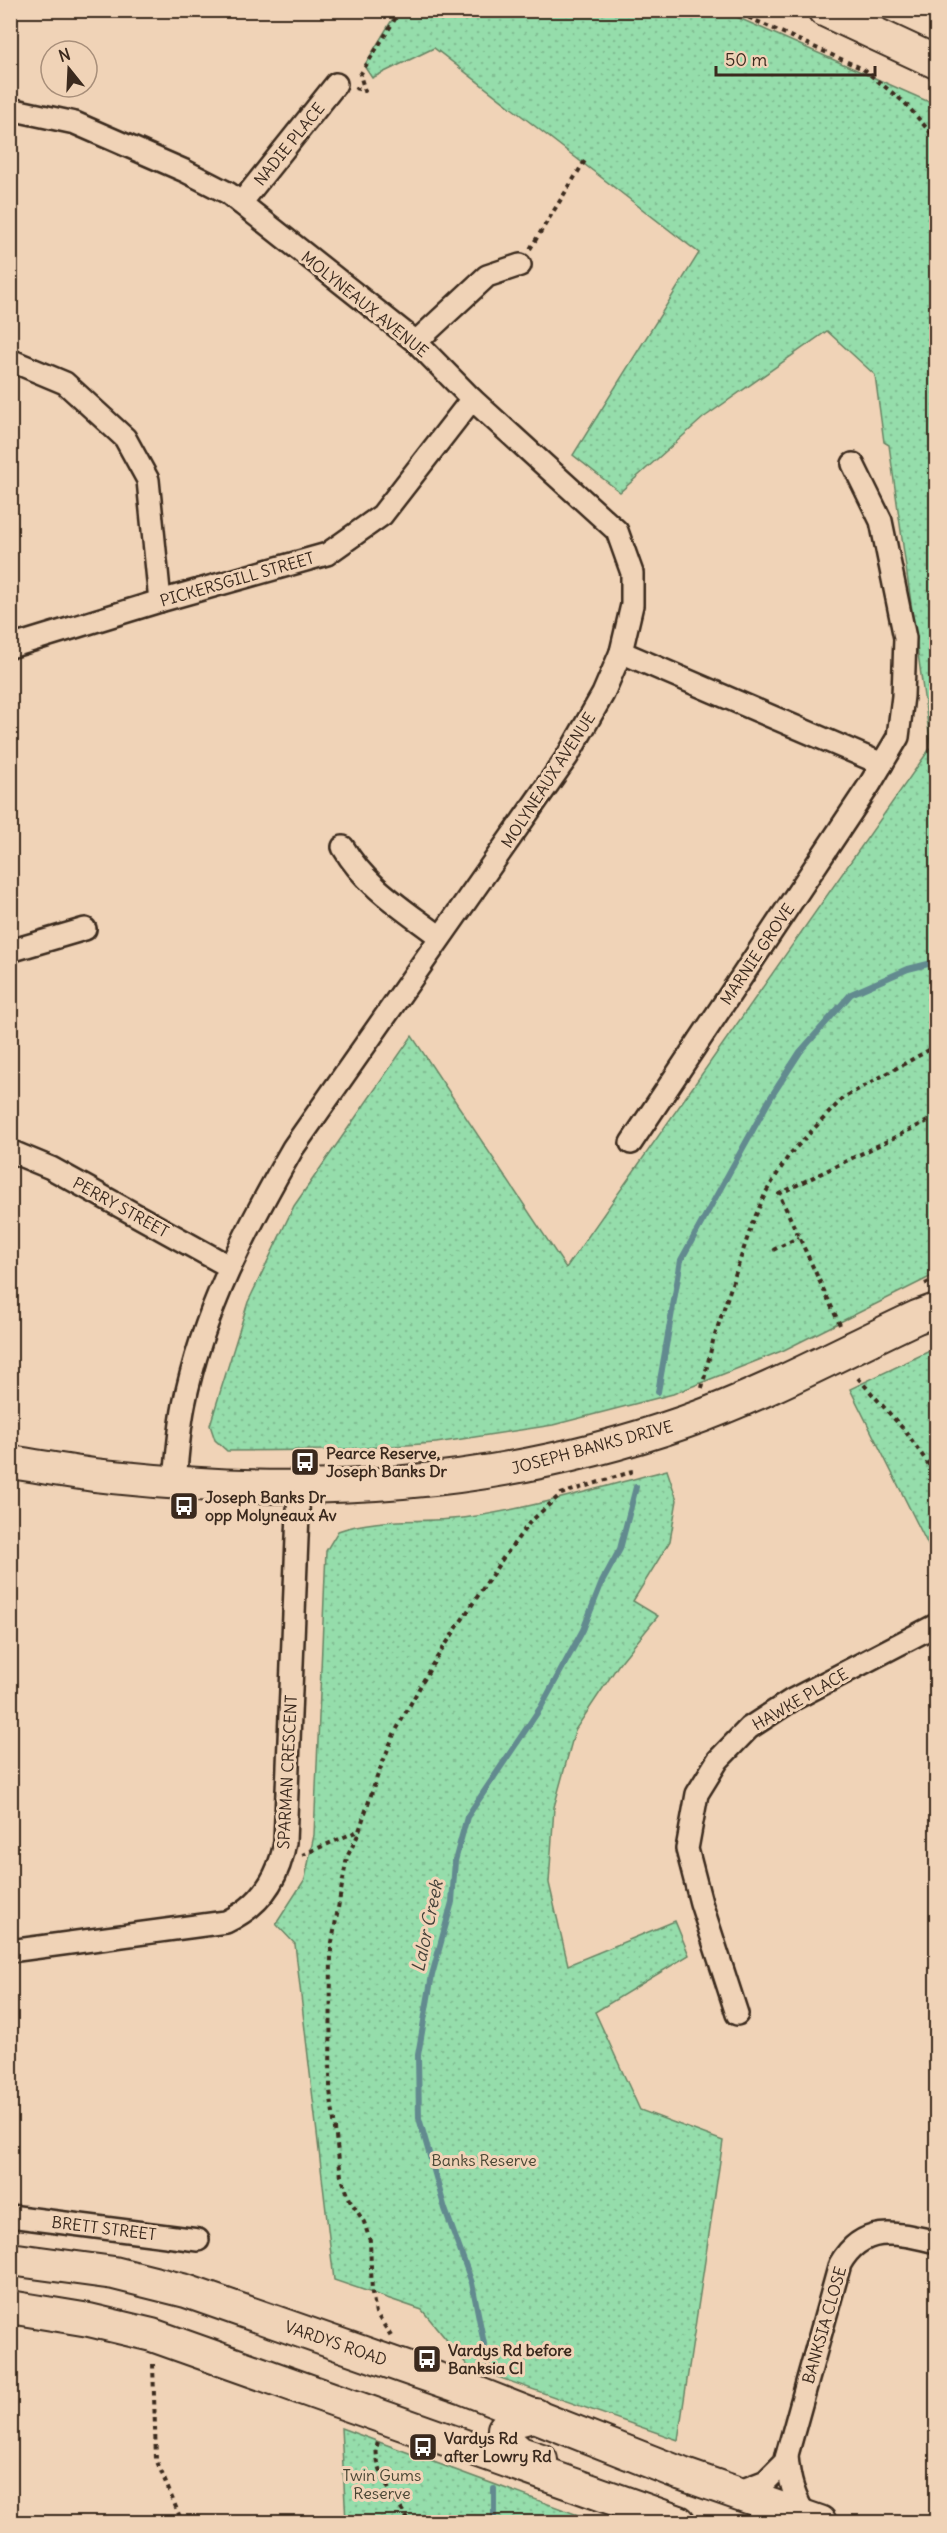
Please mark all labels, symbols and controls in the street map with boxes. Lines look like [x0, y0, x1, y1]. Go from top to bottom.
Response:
north arrow [39, 39, 99, 99]
scale bar [716, 39, 875, 77]
text: N [56, 44, 73, 66]
text: 50 m [725, 48, 767, 71]
street label: NADIE PLACE [249, 98, 329, 190]
street label: MOLYNEAUX AVENUE [297, 247, 433, 361]
street label: PICKERSGILL STREET [158, 547, 316, 611]
street label: MOLYNEAUX AVENUE [497, 708, 599, 852]
street label: MARNIE GROVE [716, 899, 798, 1009]
street label: PERRY STREET [70, 1172, 172, 1242]
street label: JOSEPH BANKS DRIVE [509, 1416, 675, 1478]
place label: Pearce Reserve, Joseph Banks Dr [326, 1443, 448, 1482]
bus stop icon: Pearce Reserve, Joseph Banks Dr [289, 1446, 321, 1478]
place label: Joseph Banks Dr opp Molyneaux Av [205, 1487, 337, 1526]
bus stop icon: Joseph Banks Dr opp Molyneaux Av [168, 1490, 200, 1522]
street label: HAWKE PLACE [749, 1664, 851, 1734]
street label: SPARMAN CRESCENT [273, 1694, 301, 1850]
water label: Lalor Creek [406, 1876, 448, 1974]
park label: Banks Reserve [431, 2150, 537, 2170]
street label: BRETT STREET [51, 2212, 157, 2244]
street label: BANKSIA CLOSE [798, 2264, 850, 2386]
street label: VARDYS ROAD [282, 2316, 390, 2370]
place label: Vardys Rd before Banksia Cl [448, 2340, 572, 2378]
bus stop icon: Vardys Rd before Banksia Cl [411, 2343, 443, 2375]
place label: Vardys Rd after Lowry Rd [444, 2428, 552, 2467]
bus stop icon: Vardys Rd after Lowry Rd [407, 2431, 439, 2463]
park label: Twin Gums Reserve [343, 2465, 421, 2503]

